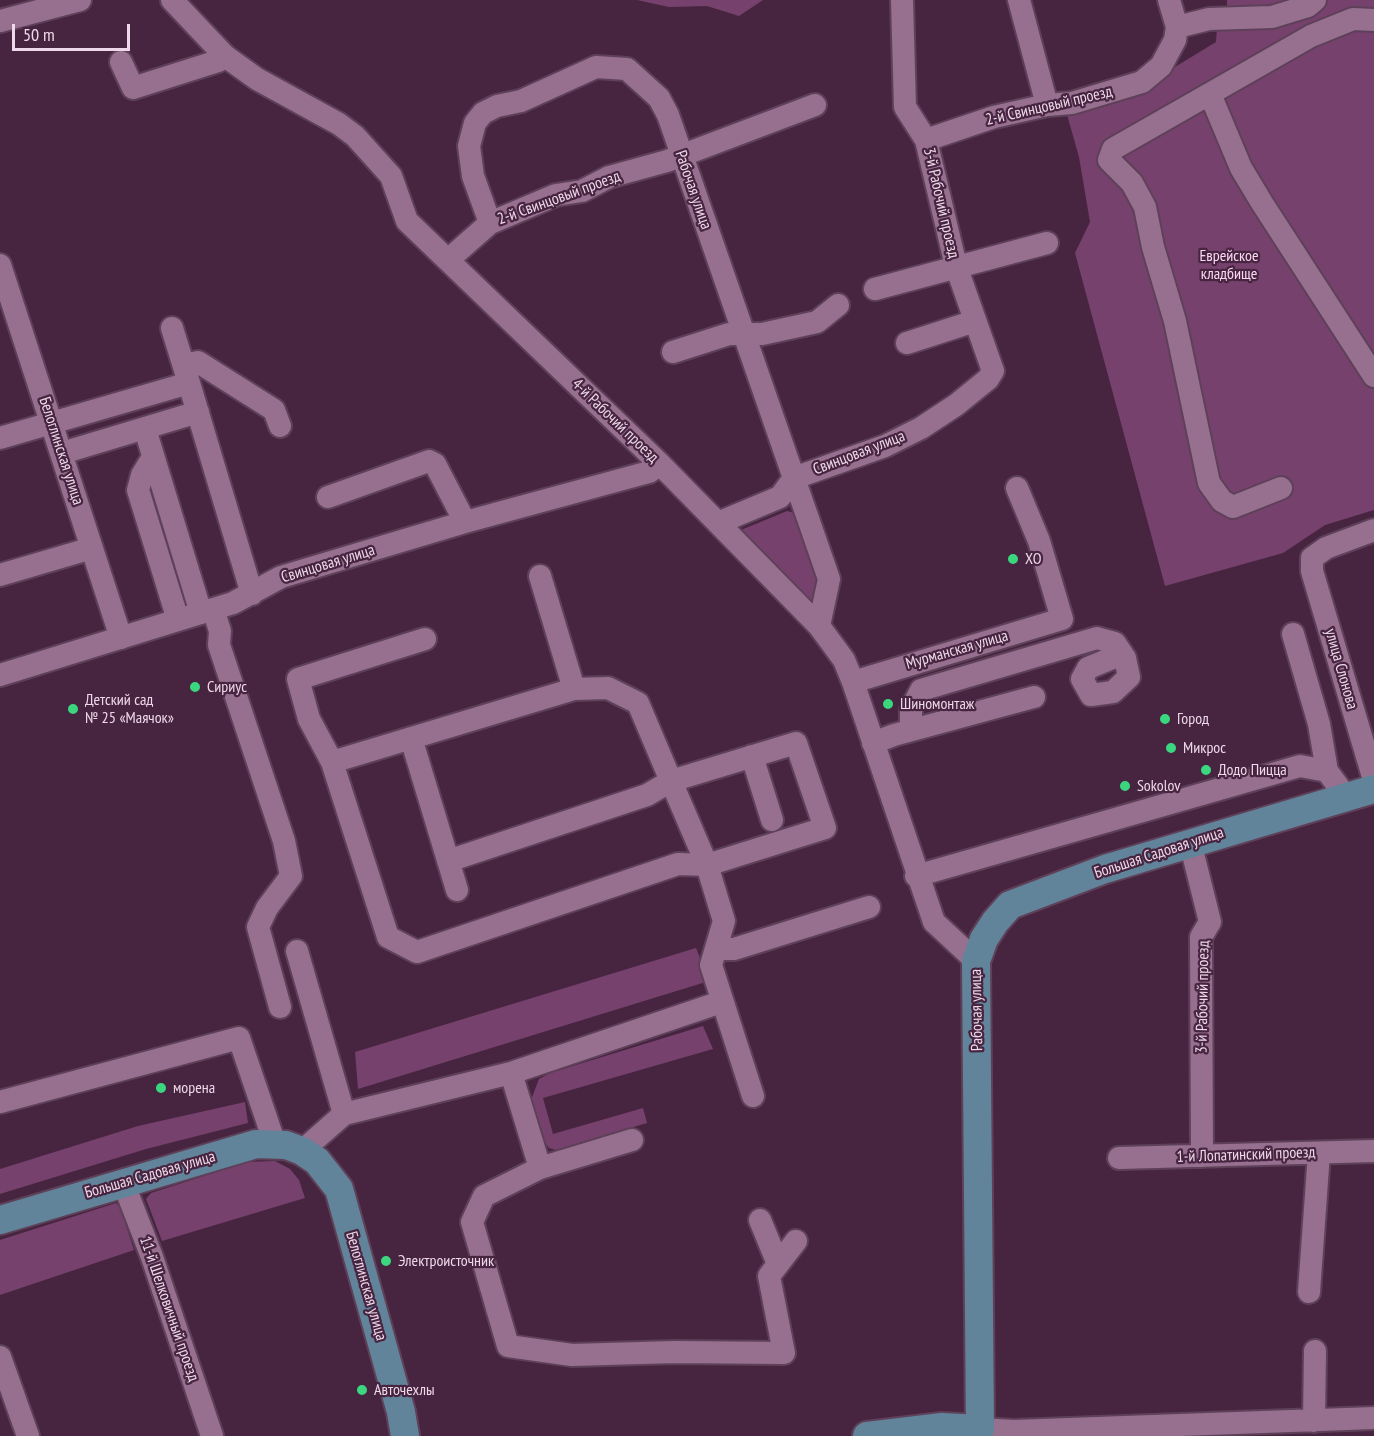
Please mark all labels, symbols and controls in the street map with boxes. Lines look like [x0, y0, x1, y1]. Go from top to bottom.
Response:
scale bar [15, 12, 134, 50]
text: 50 m [23, 23, 55, 46]
street label: 2-й Свинцовый проезд [984, 82, 1114, 130]
street label: 3-й Рабочий проезд [919, 146, 963, 260]
street label: Рабочая улица [671, 148, 715, 232]
street label: 2-й Свинцовый проезд [495, 167, 623, 229]
park label: Еврейское кладбище [1199, 246, 1259, 284]
street label: 4-й Рабочий проезд [568, 375, 662, 467]
street label: Белоглинская улица [34, 395, 88, 507]
street label: Свинцовая улица [810, 427, 908, 479]
street label: Свинцовая улица [279, 541, 377, 587]
place label: ХО [1025, 549, 1041, 569]
marker: ХО [1006, 552, 1020, 566]
street label: Мурманская улица [904, 626, 1010, 674]
street label: улица Слонова [1320, 626, 1362, 712]
place label: Сириус [207, 677, 247, 697]
marker: Сириус [188, 680, 202, 694]
place label: Детский сад № 25 «Маячок» [85, 690, 174, 728]
place label: Шиномонтаж [900, 694, 974, 714]
marker: Шиномонтаж [881, 697, 895, 711]
marker: Детский сад № 25 «Маячок» [66, 702, 80, 716]
place label: Город [1177, 709, 1209, 729]
marker: Город [1158, 712, 1172, 726]
place label: Микрос [1183, 738, 1226, 758]
marker: Микрос [1164, 741, 1178, 755]
place label: Додо Пицца [1218, 760, 1287, 780]
marker: Додо Пицца [1199, 763, 1213, 777]
place label: Sokolov [1137, 776, 1180, 796]
marker: Sokolov [1118, 779, 1132, 793]
street label: Большая Садовая улица [1092, 823, 1226, 883]
street label: 3-й Рабочий проезд [1192, 940, 1214, 1054]
street label: Рабочая улица [967, 969, 987, 1051]
place label: морена [173, 1078, 215, 1098]
marker: морена [154, 1081, 168, 1095]
street label: 1-й Лопатинский проезд [1176, 1143, 1316, 1167]
street label: Большая Садовая улица [82, 1147, 218, 1203]
street label: Белоглинская улица [341, 1229, 391, 1343]
street label: 11-й Шелковичный проезд [135, 1234, 203, 1384]
place label: Электроисточник [398, 1251, 494, 1271]
marker: Электроисточник [379, 1254, 393, 1268]
place label: Авточехлы [374, 1380, 435, 1400]
marker: Авточехлы [355, 1383, 369, 1397]

